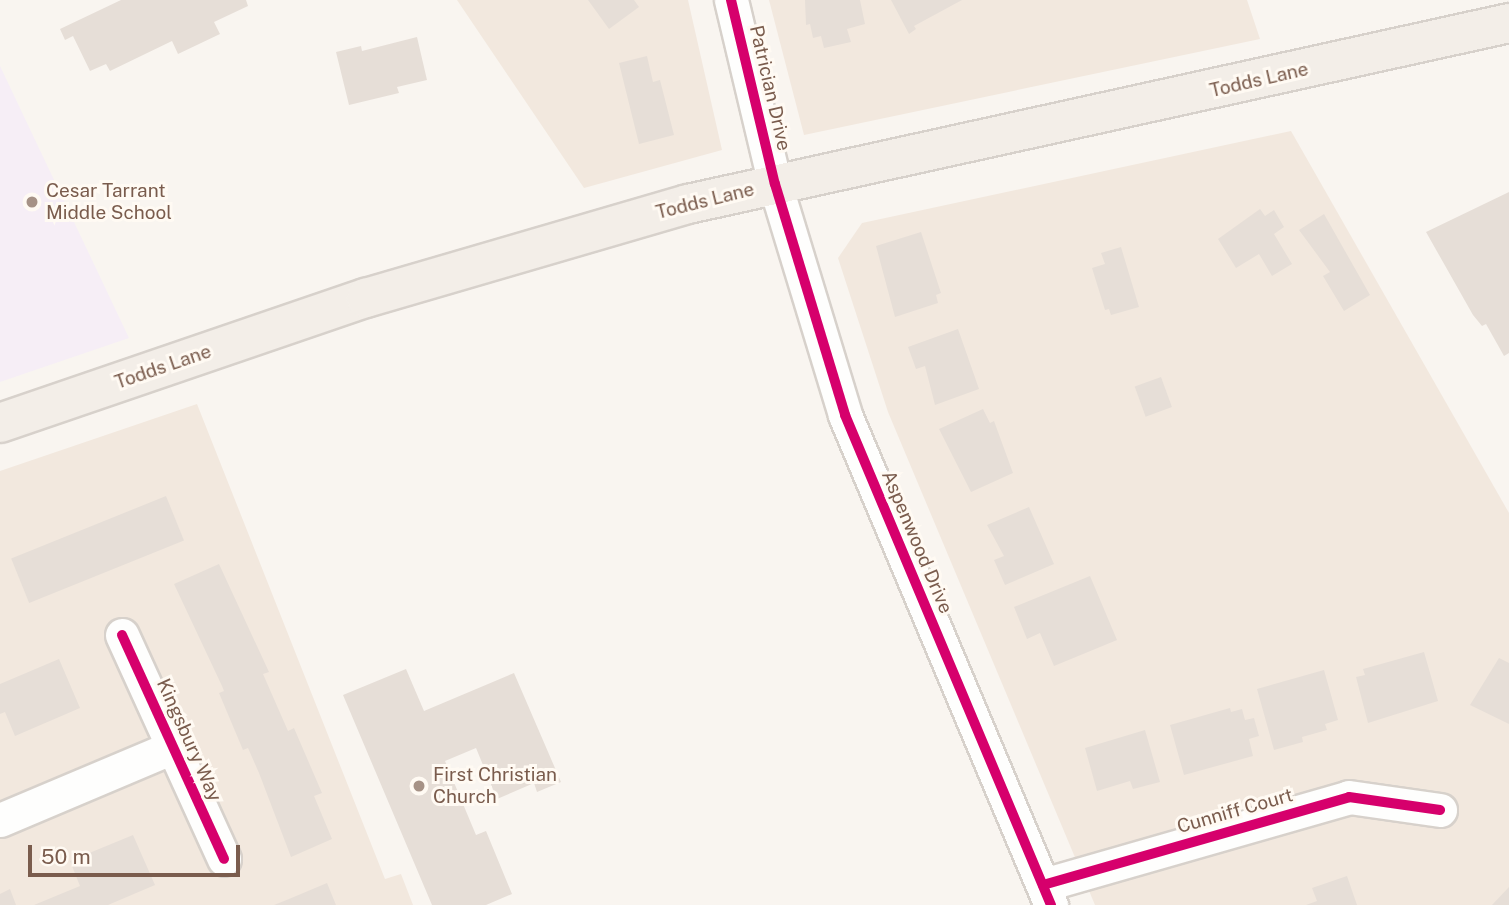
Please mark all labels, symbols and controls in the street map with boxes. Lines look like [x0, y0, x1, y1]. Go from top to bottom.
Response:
street label: Patrician Drive [744, 23, 796, 153]
street label: Todds Lane [1207, 58, 1311, 102]
street label: Todds Lane [653, 178, 757, 224]
place label: Cesar Tarrant Middle School [46, 180, 172, 224]
marker: Cesar Tarrant Middle School [24, 194, 40, 210]
street label: Todds Lane [112, 340, 214, 394]
street label: Aspenwood Drive [877, 467, 957, 617]
street label: Kingsbury Way [152, 675, 226, 805]
place label: First Christian Church [433, 764, 557, 808]
marker: First Christian Church [411, 778, 427, 794]
street label: Cunniff Court [1174, 784, 1296, 838]
scale bar [32, 832, 243, 876]
text: 50 m [41, 844, 91, 869]

